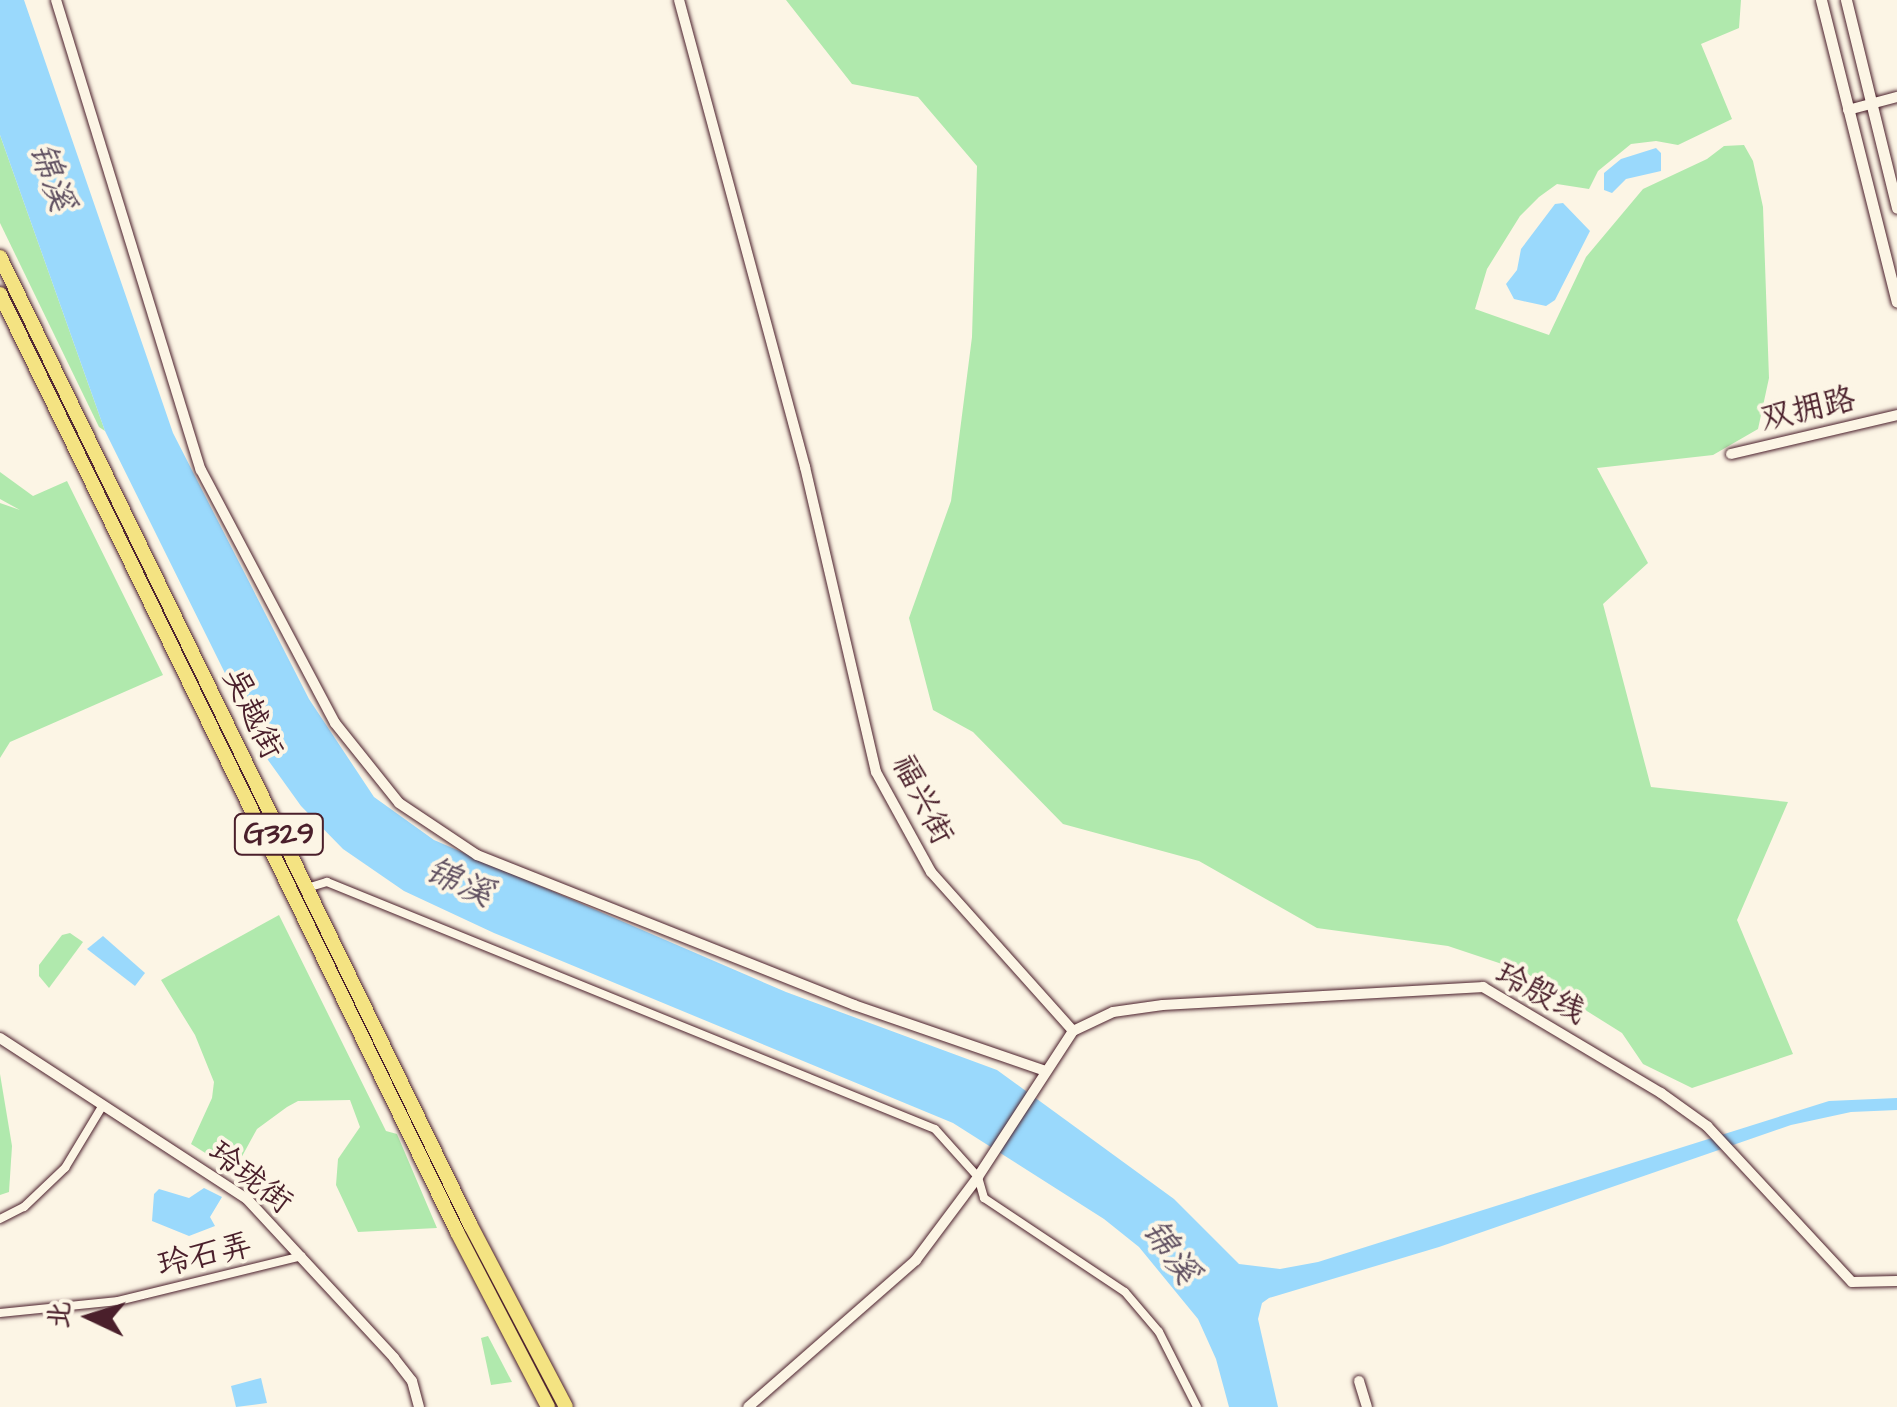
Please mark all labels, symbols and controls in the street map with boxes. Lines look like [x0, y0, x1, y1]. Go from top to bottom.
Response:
water label: 锦溪 [19, 137, 83, 217]
street label: 双拥路 [1757, 380, 1859, 440]
street label: 吴越街 [214, 662, 290, 766]
street label: 福兴街 [883, 749, 961, 851]
road number: G329 [232, 809, 326, 859]
water label: 锦溪 [418, 850, 500, 916]
street label: 玲殷线 [1489, 955, 1591, 1033]
street label: 玲珑街 [200, 1133, 300, 1223]
water label: 锦溪 [1132, 1211, 1208, 1293]
street label: 玲石弄 [154, 1226, 256, 1286]
north arrow [40, 1267, 140, 1367]
text: 北 [39, 1300, 80, 1330]

